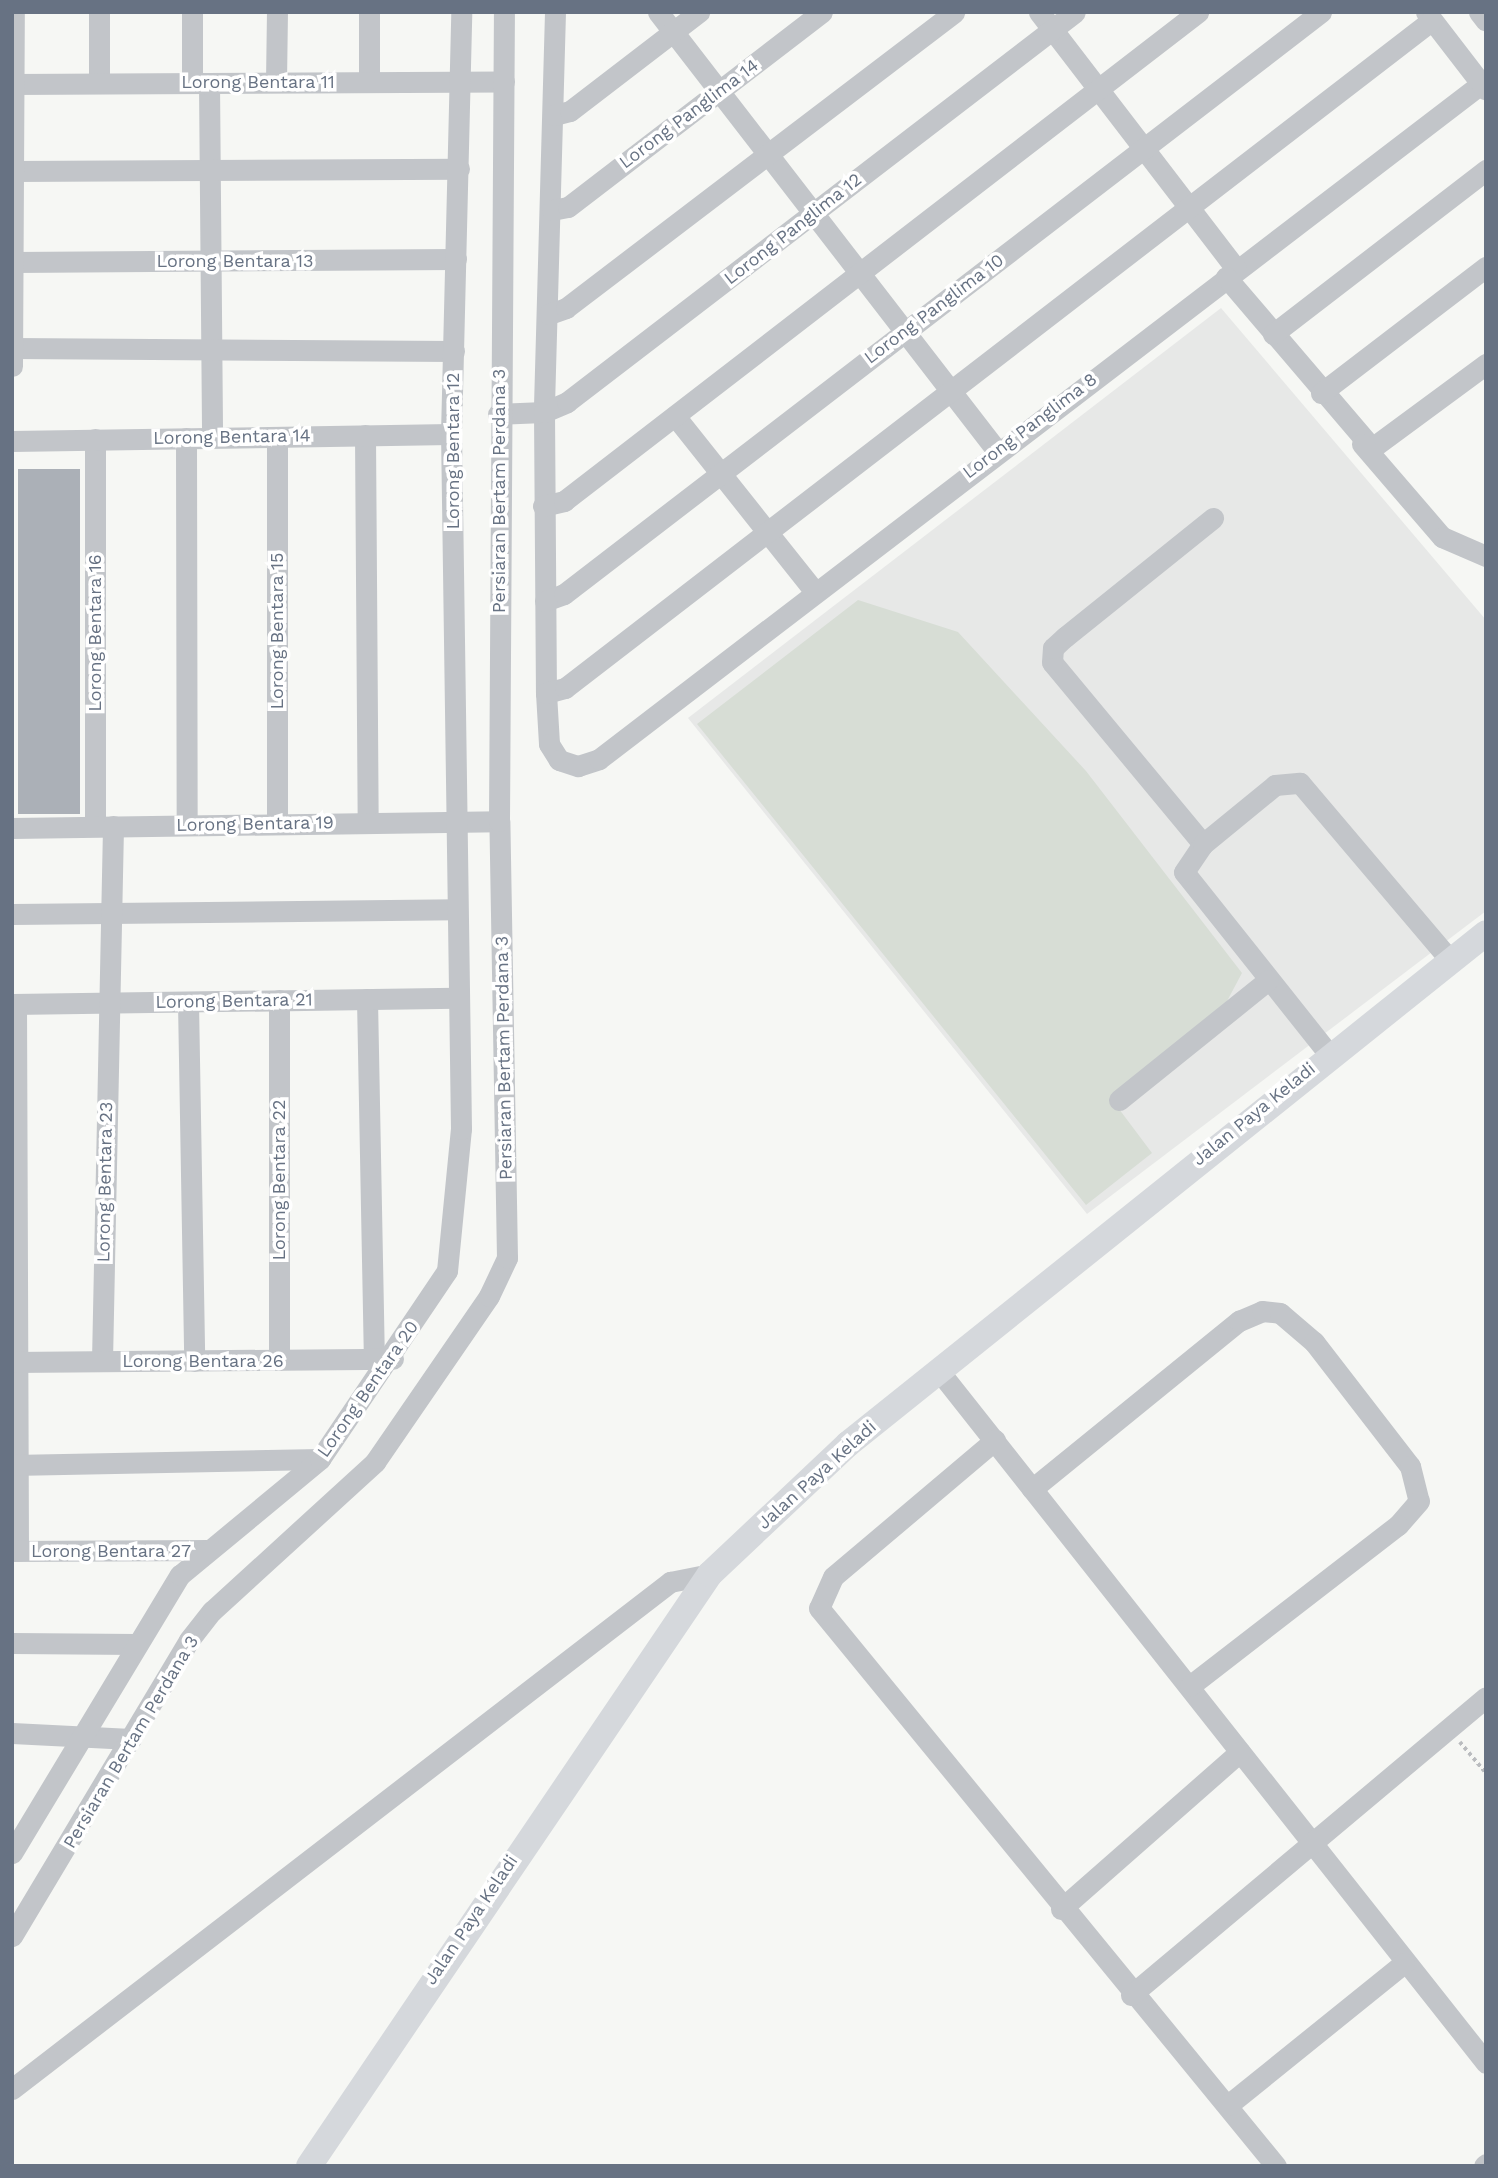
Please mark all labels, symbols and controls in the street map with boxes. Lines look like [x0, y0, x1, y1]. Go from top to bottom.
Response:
street label: Lorong Panglima 14 [615, 54, 763, 174]
street label: Lorong Bentara 11 [181, 71, 335, 93]
street label: Lorong Panglima 12 [720, 168, 866, 290]
street label: Lorong Panglima 10 [860, 249, 1008, 369]
street label: Lorong Bentara 13 [156, 250, 314, 272]
street label: Lorong Panglima 8 [959, 368, 1101, 484]
street label: Persiaran Bertam Perdana 3 [488, 369, 510, 613]
street label: Lorong Bentara 12 [442, 372, 464, 530]
street label: Lorong Bentara 14 [153, 425, 311, 449]
street label: Lorong Bentara 15 [266, 552, 288, 710]
street label: Lorong Bentara 16 [84, 554, 106, 712]
street label: Lorong Bentara 19 [176, 812, 334, 836]
street label: Persiaran Bertam Perdana 3 [491, 935, 517, 1181]
street label: Lorong Bentara 21 [155, 989, 313, 1013]
street label: Jalan Paya Keladi [1188, 1058, 1320, 1170]
street label: Lorong Bentara 22 [268, 1099, 290, 1261]
street label: Lorong Bentara 23 [93, 1101, 117, 1263]
street label: Lorong Bentara 20 [313, 1316, 423, 1462]
street label: Lorong Bentara 26 [122, 1350, 284, 1372]
street label: Jalan Paya Keladi [753, 1416, 881, 1534]
street label: Lorong Bentara 27 [31, 1540, 191, 1562]
street label: Persiaran Bertam Perdana 3 [59, 1631, 203, 1853]
street label: Jalan Paya Keladi [419, 1851, 523, 1989]

